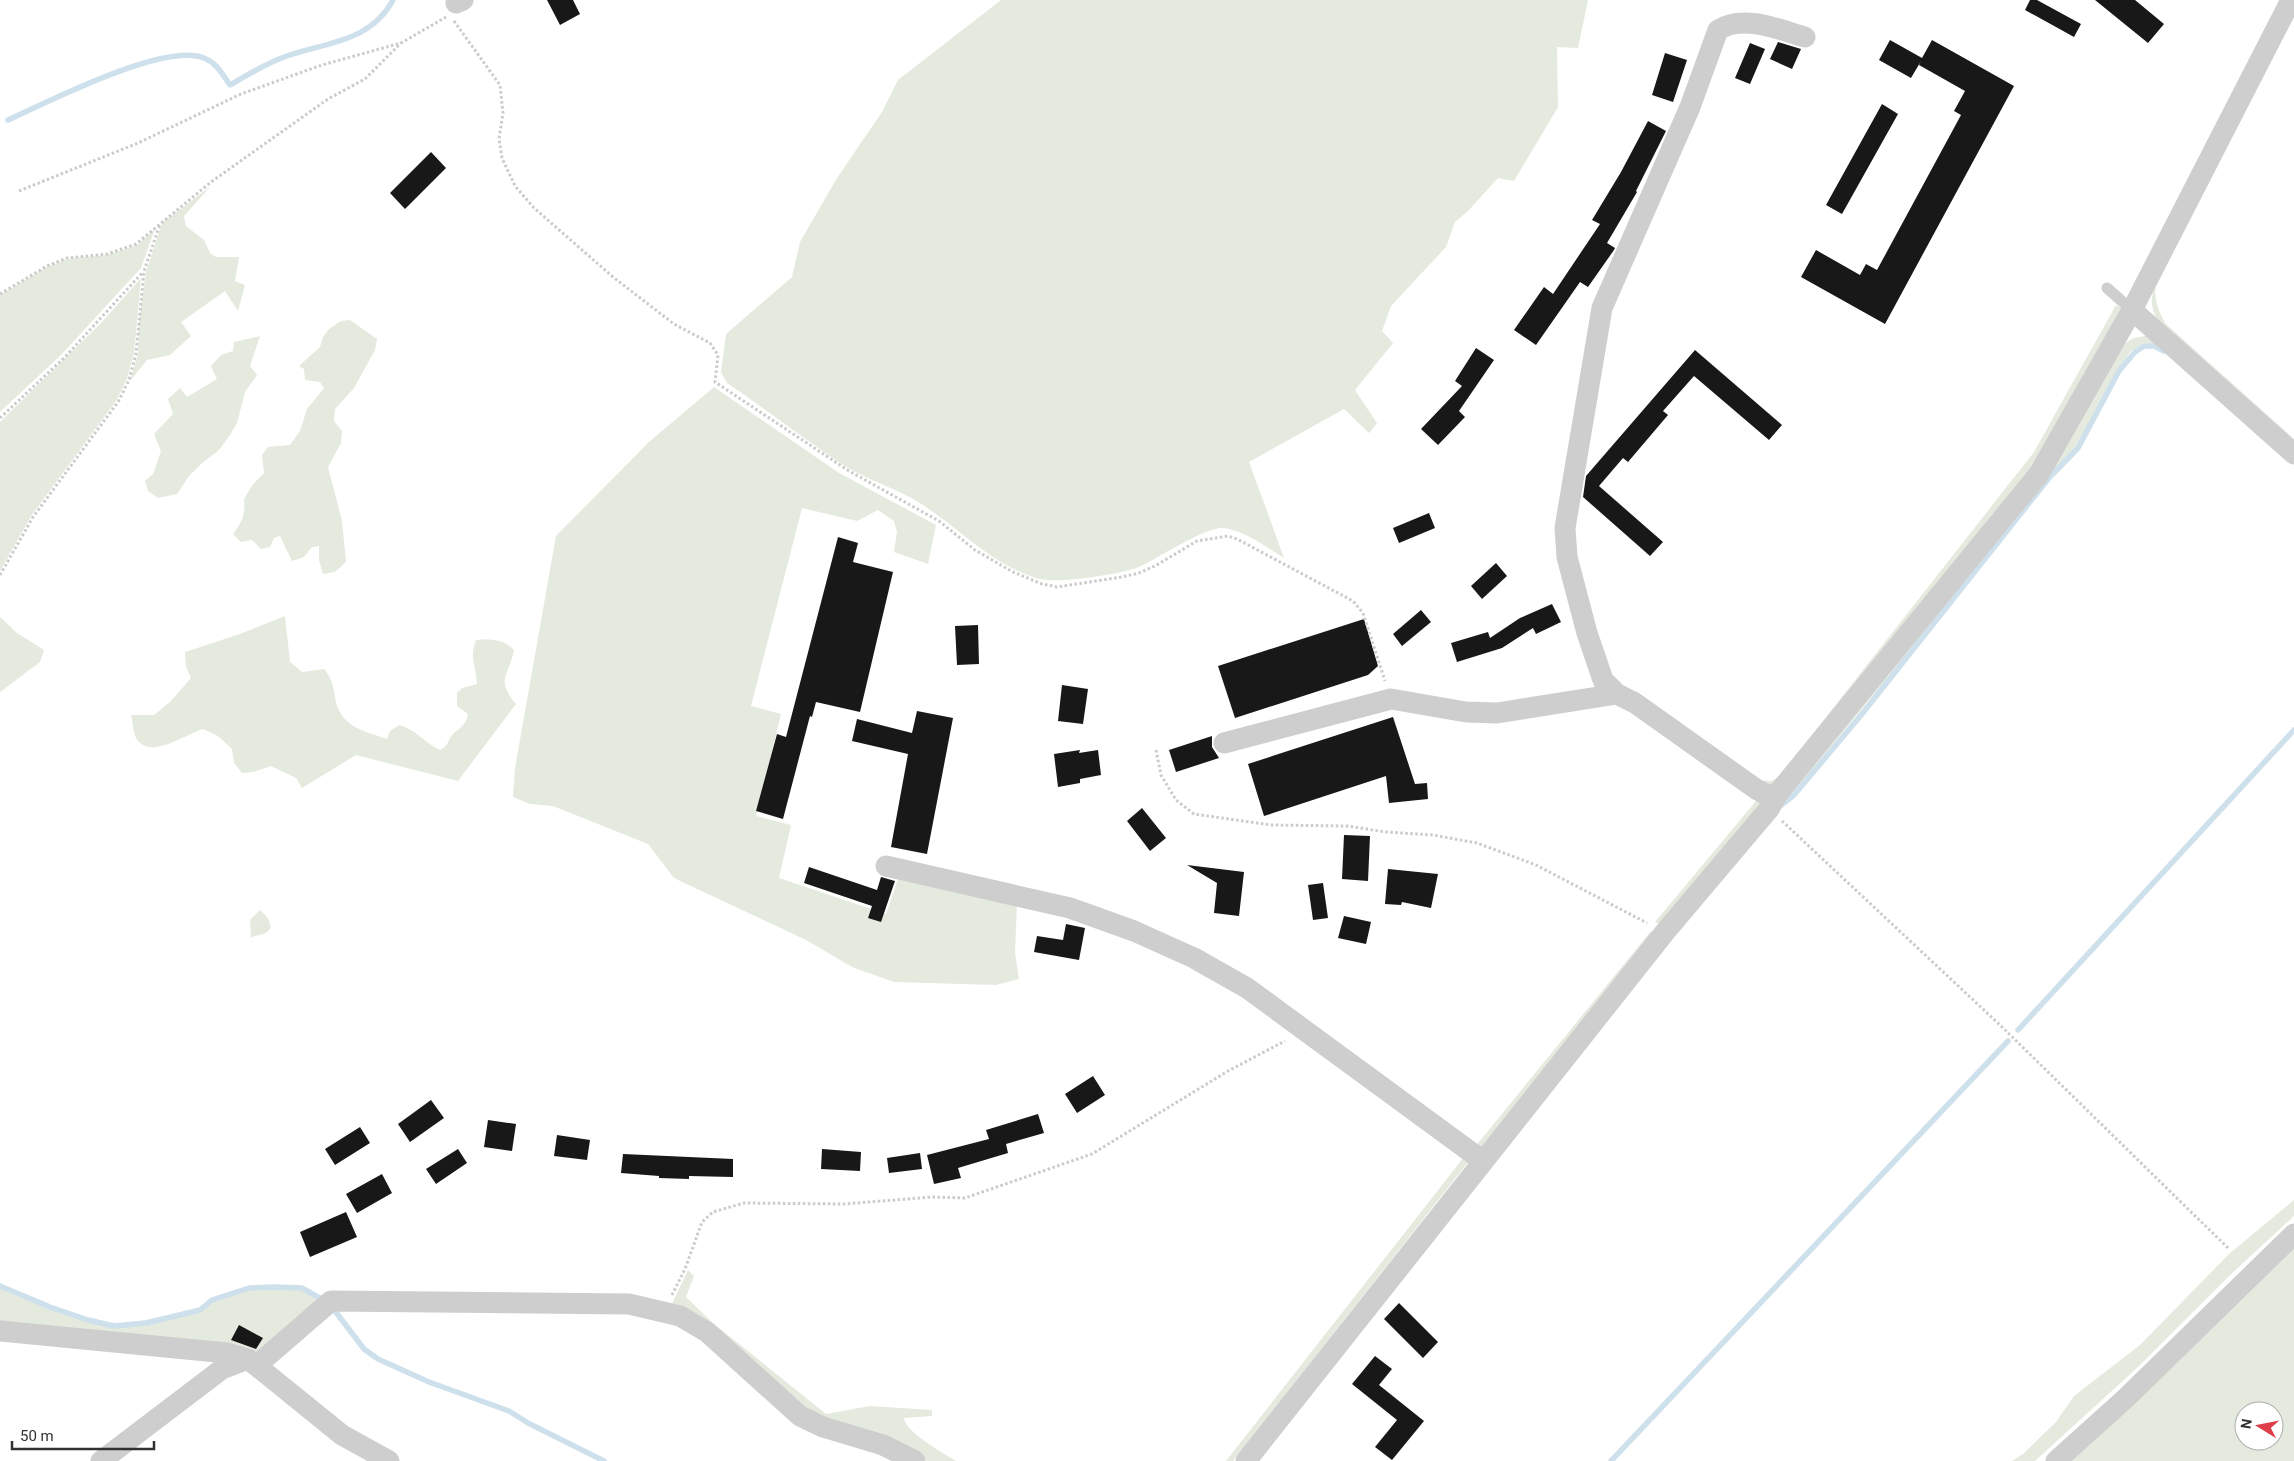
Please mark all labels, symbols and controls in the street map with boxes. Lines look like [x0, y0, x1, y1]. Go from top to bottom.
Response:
north arrow [2234, 1401, 2284, 1451]
text: N [2237, 1417, 2255, 1430]
scale bar [12, 1418, 155, 1450]
text: 50 m [20, 1427, 54, 1445]

